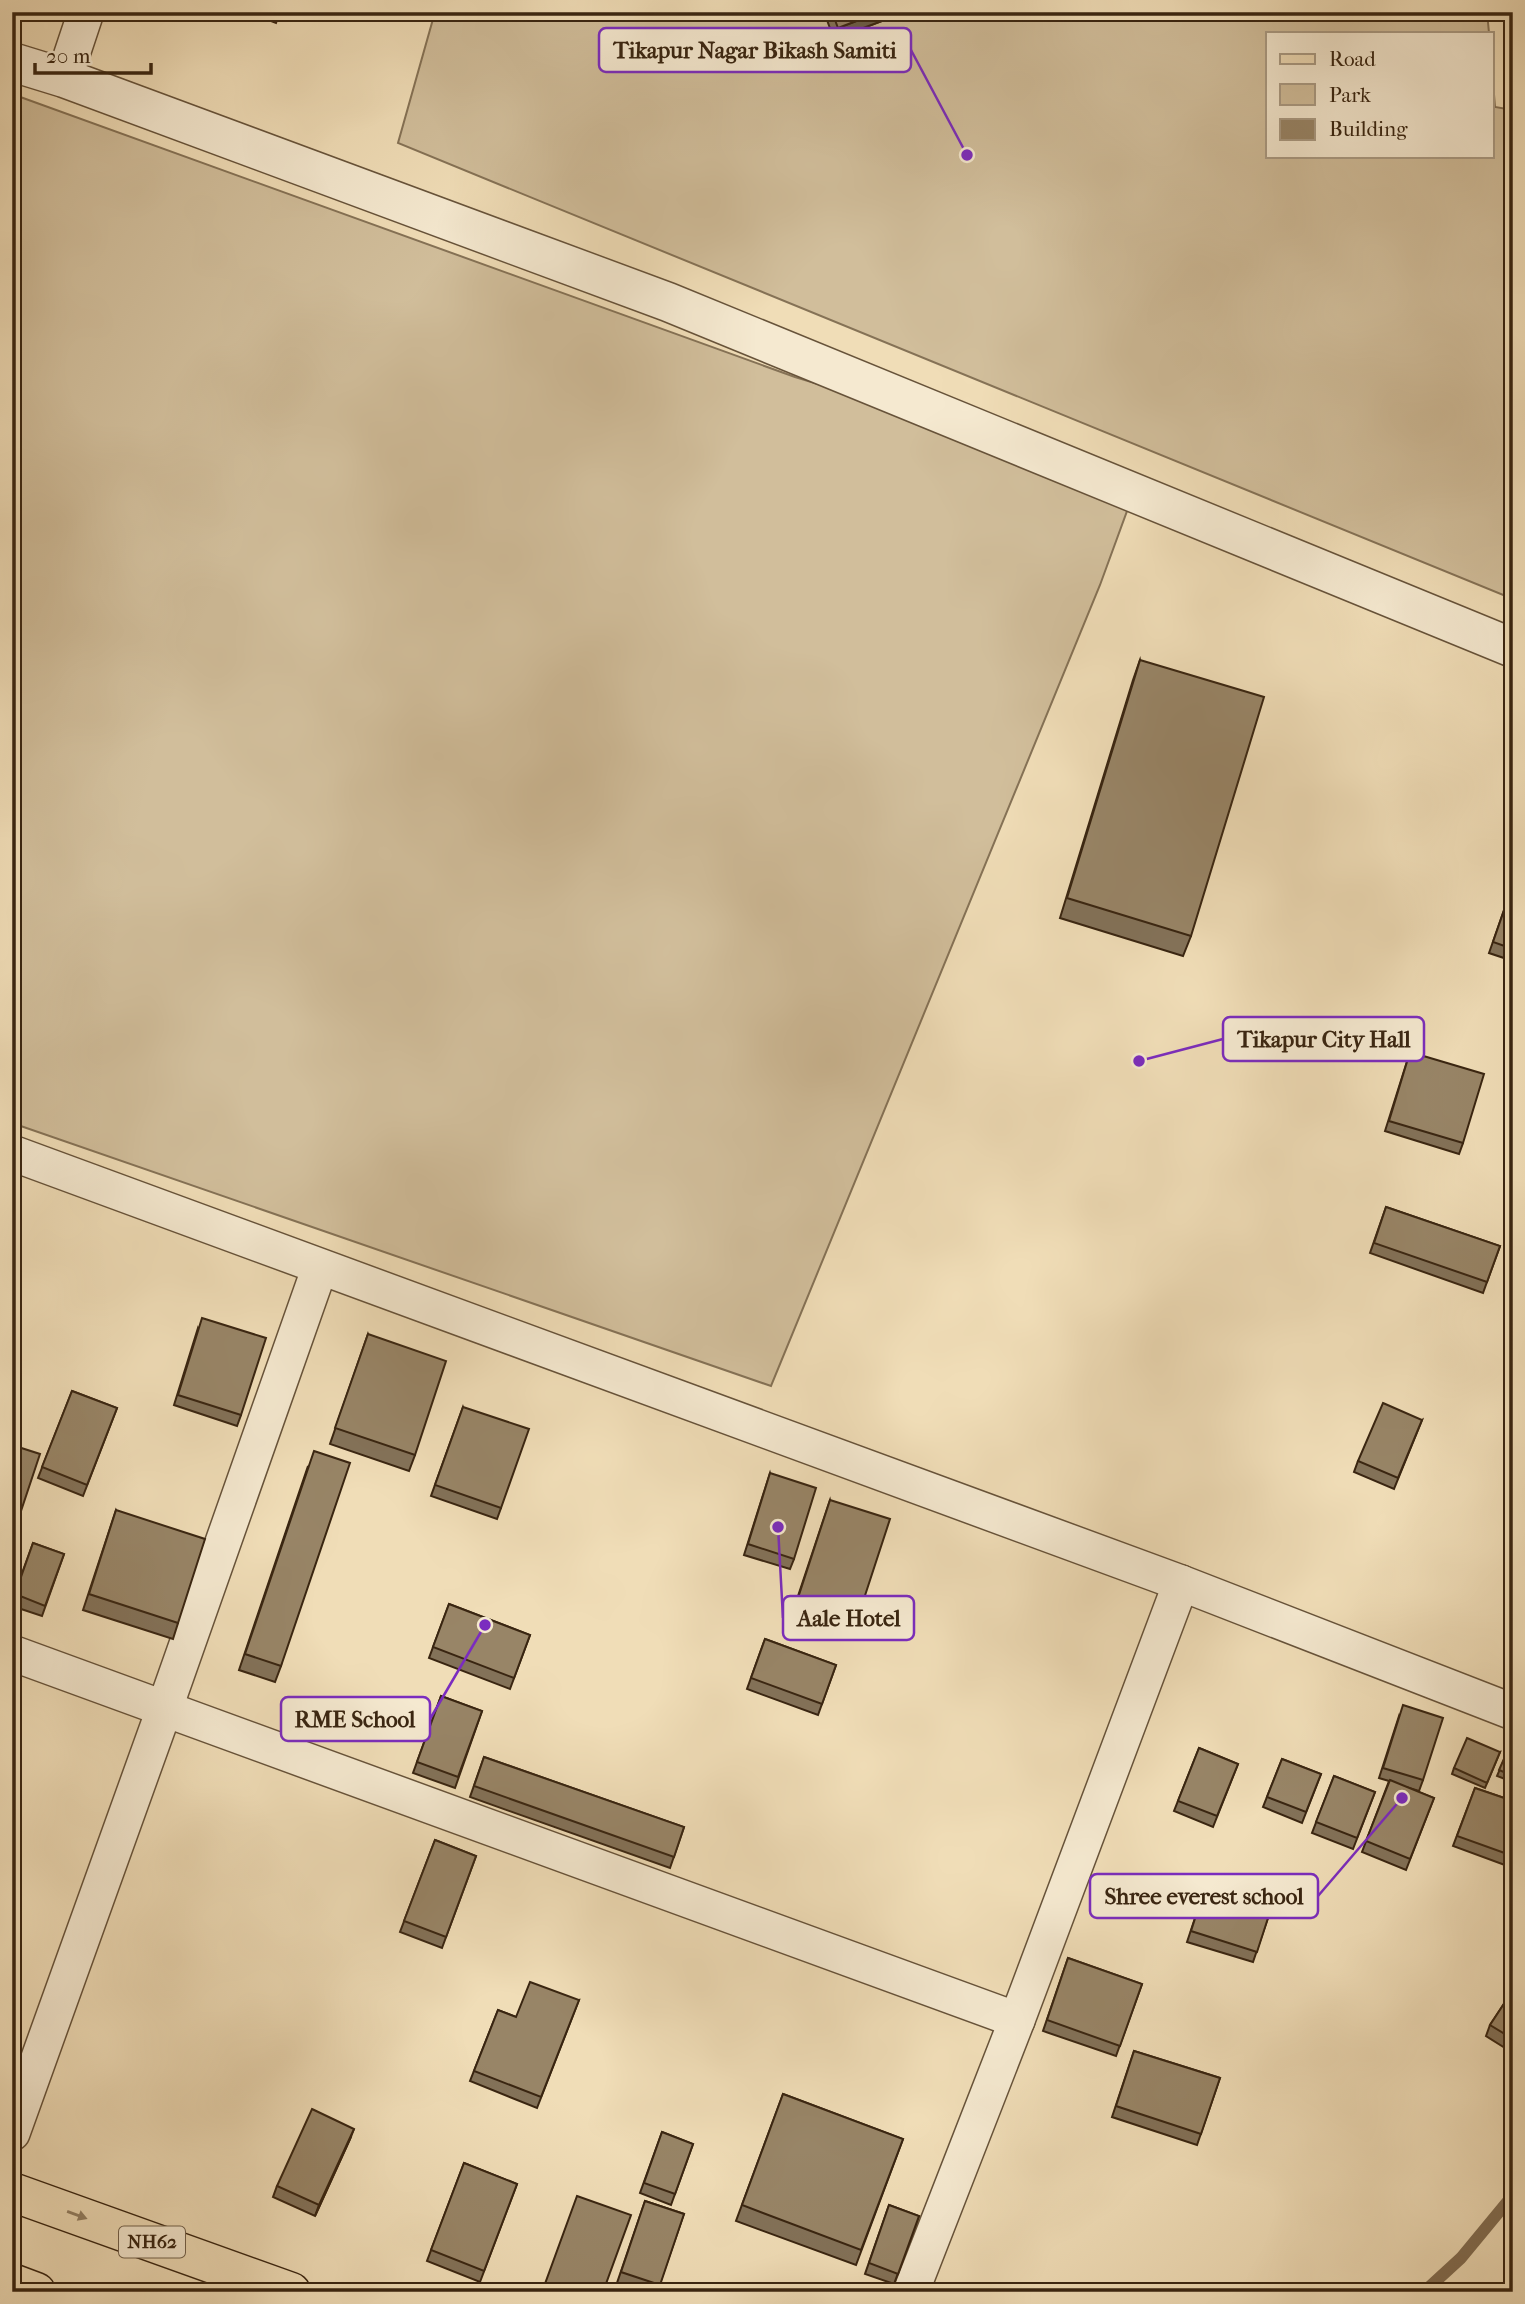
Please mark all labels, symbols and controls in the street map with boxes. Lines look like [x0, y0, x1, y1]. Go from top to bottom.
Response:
callout: Tikapur Nagar Bikash Samiti [599, 28, 911, 72]
scale bar [35, 32, 150, 76]
legend [1266, 32, 1494, 158]
text: Tikapur Nagar Bikash Samiti [612, 37, 897, 64]
text: 20 m [46, 44, 91, 68]
text: Road [1329, 47, 1376, 71]
text: Park [1329, 83, 1371, 107]
text: Building [1329, 117, 1408, 141]
callout: Tikapur City Hall [1223, 1017, 1424, 1061]
text: Tikapur City Hall [1236, 1026, 1411, 1053]
callout: Aale Hotel [783, 1596, 914, 1640]
text: Aale Hotel [795, 1605, 901, 1632]
callout: RME School [281, 1697, 430, 1741]
text: RME School [295, 1706, 416, 1733]
callout: Shree everest school [1090, 1874, 1318, 1918]
text: Shree everest school [1104, 1883, 1304, 1910]
one-way arrow [66, 2210, 87, 2221]
road number: NH62 [119, 2226, 185, 2258]

